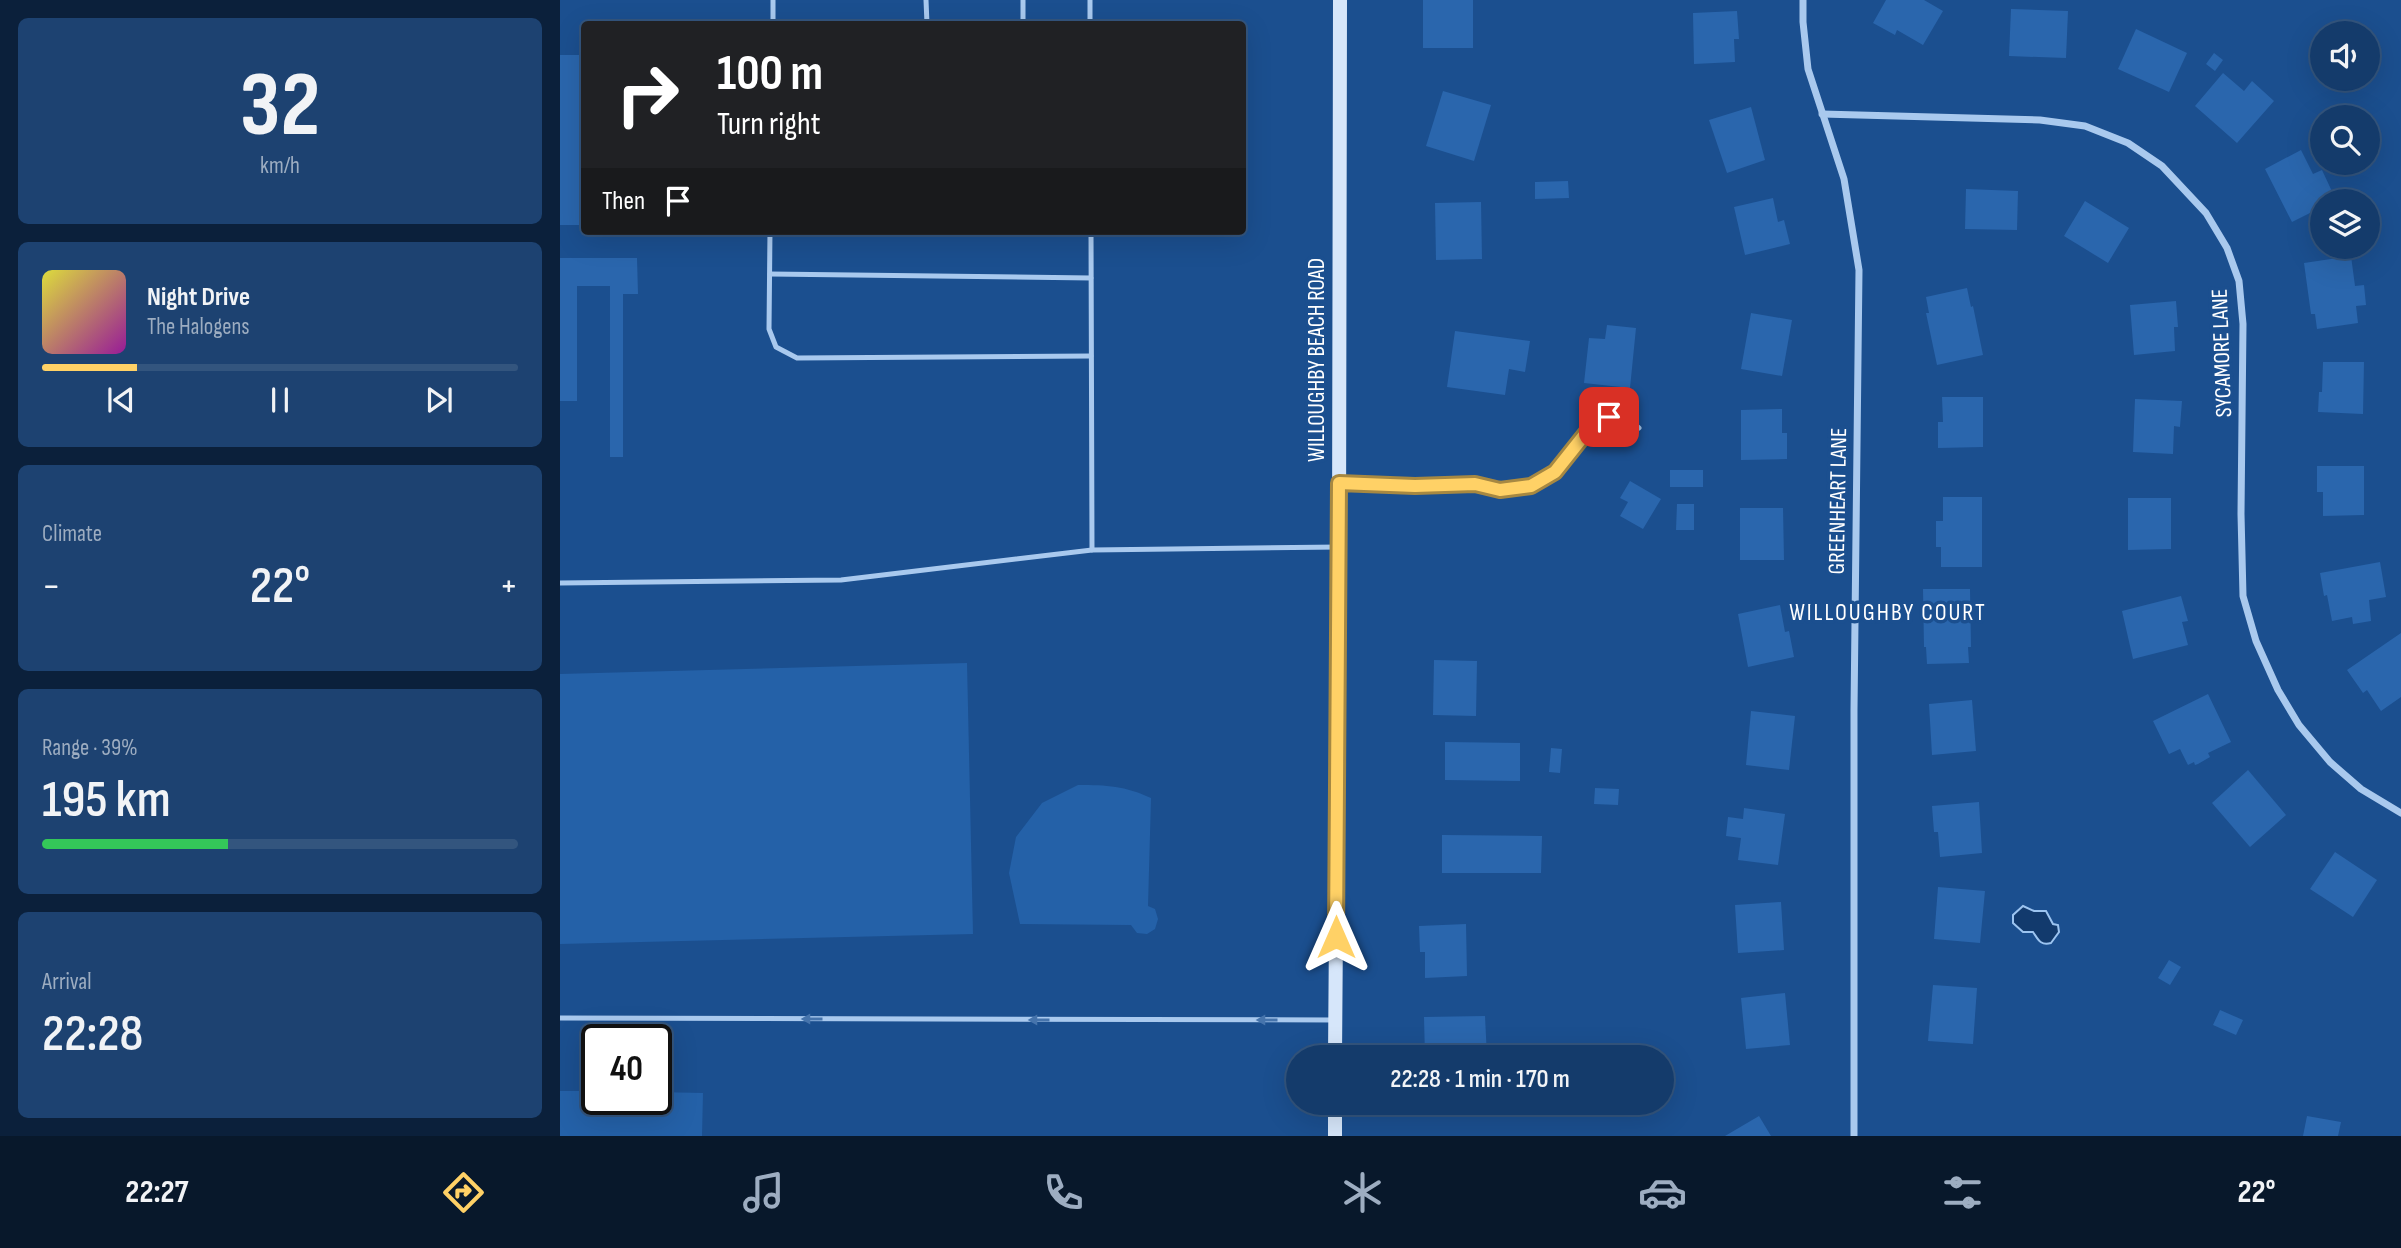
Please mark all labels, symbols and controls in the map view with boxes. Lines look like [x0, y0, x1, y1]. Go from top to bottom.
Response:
map controls [2310, 21, 2380, 259]
button: sound [2310, 21, 2380, 91]
text: 100 m [717, 45, 823, 104]
icon: right [602, 49, 693, 140]
text: 32 [240, 52, 320, 161]
text: Turn right [717, 105, 821, 144]
button: search [2310, 105, 2380, 175]
text: km/h [260, 152, 300, 180]
icon: arrive [659, 182, 697, 220]
text: Then [602, 186, 645, 217]
button: layers [2310, 189, 2380, 259]
street label: WILLOUGHBY BEACH ROAD [1303, 258, 1331, 462]
text: Night Drive [147, 282, 250, 313]
street label: SYCAMORE LANE [2206, 288, 2238, 418]
text: The Halogens [147, 313, 250, 341]
icon: previous [102, 381, 140, 419]
icon: pause [261, 381, 299, 419]
icon: next [420, 381, 458, 419]
pin [1579, 387, 1639, 447]
icon: arrive [1590, 398, 1628, 436]
street label: GREENHEART LANE [1823, 427, 1853, 575]
text: Climate [42, 520, 102, 548]
text: 22° [250, 555, 310, 618]
text: − [42, 564, 61, 609]
text: + [499, 564, 518, 609]
district label: WILLOUGHBY COURT [1789, 598, 1987, 627]
text: Range · 39% [42, 734, 138, 762]
text: 195 km [42, 769, 171, 832]
position arrow [1299, 900, 1373, 974]
text: Arrival [42, 968, 91, 996]
text: 22:28 [42, 1003, 143, 1066]
one-way arrow [801, 1013, 823, 1025]
one-way arrow [1028, 1014, 1050, 1025]
one-way arrow [1256, 1014, 1278, 1026]
speed limit sign: 40 [581, 1024, 672, 1115]
text: 22:28 · 1 min · 170 m [1390, 1064, 1570, 1095]
icon: directions [439, 1168, 488, 1217]
icon: music [739, 1168, 788, 1217]
icon: phone [1039, 1168, 1088, 1217]
icon: climate [1338, 1168, 1387, 1217]
icon: car [1638, 1168, 1687, 1217]
icon: filters [1938, 1168, 1987, 1217]
text: 22:27 [125, 1173, 189, 1212]
text: 22° [2237, 1173, 2276, 1212]

